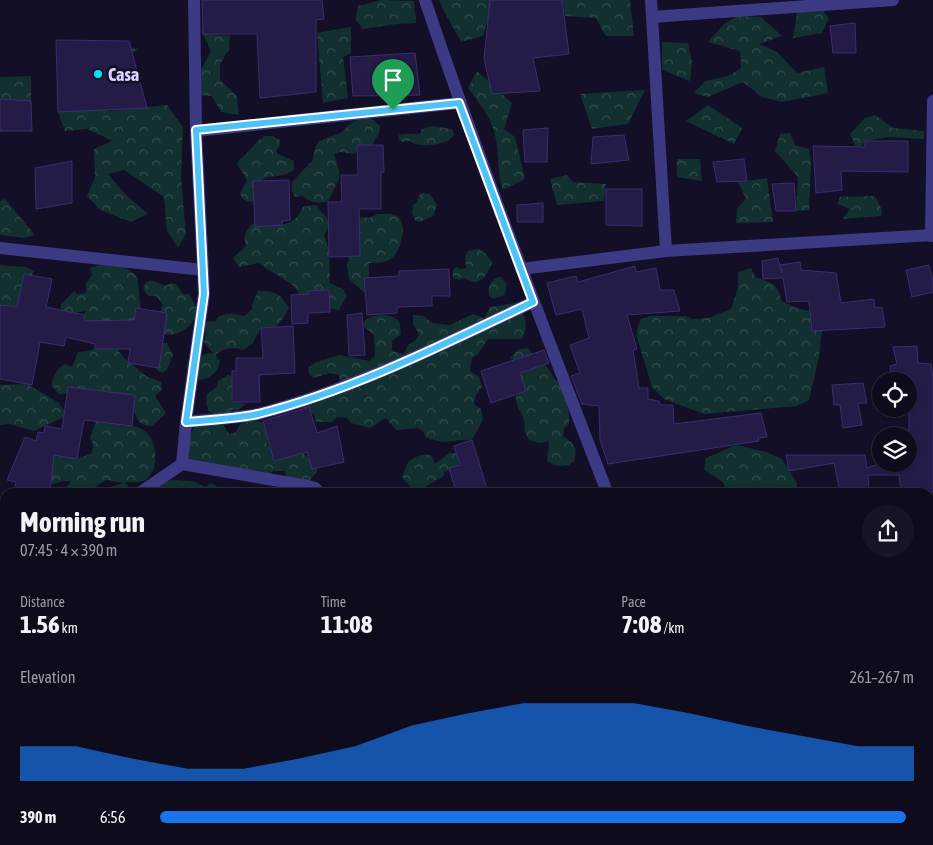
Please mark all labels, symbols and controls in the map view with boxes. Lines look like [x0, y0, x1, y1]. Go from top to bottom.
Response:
pin [372, 59, 414, 110]
place label: Casa [108, 64, 139, 85]
icon: arrive [379, 66, 407, 94]
marker: Casa [92, 68, 104, 80]
map controls [872, 372, 917, 472]
button: locate [872, 372, 917, 417]
button: layers [872, 427, 917, 472]
button: share [862, 505, 914, 557]
text: Morning run [20, 506, 145, 538]
text: 07:45 · 4 × 390 m [20, 541, 117, 559]
text: Distance [20, 594, 65, 610]
text: Time [321, 594, 346, 610]
text: Pace [621, 594, 646, 610]
text: 1.56 [20, 610, 60, 638]
text: 11:08 [321, 610, 373, 638]
text: 7:08 [621, 610, 662, 638]
text: km [60, 620, 78, 636]
text: /km [662, 620, 684, 636]
text: Elevation [20, 668, 75, 686]
text: 261–267 m [850, 668, 914, 686]
text: 390 m [20, 808, 56, 826]
text: 6:56 [100, 808, 125, 826]

